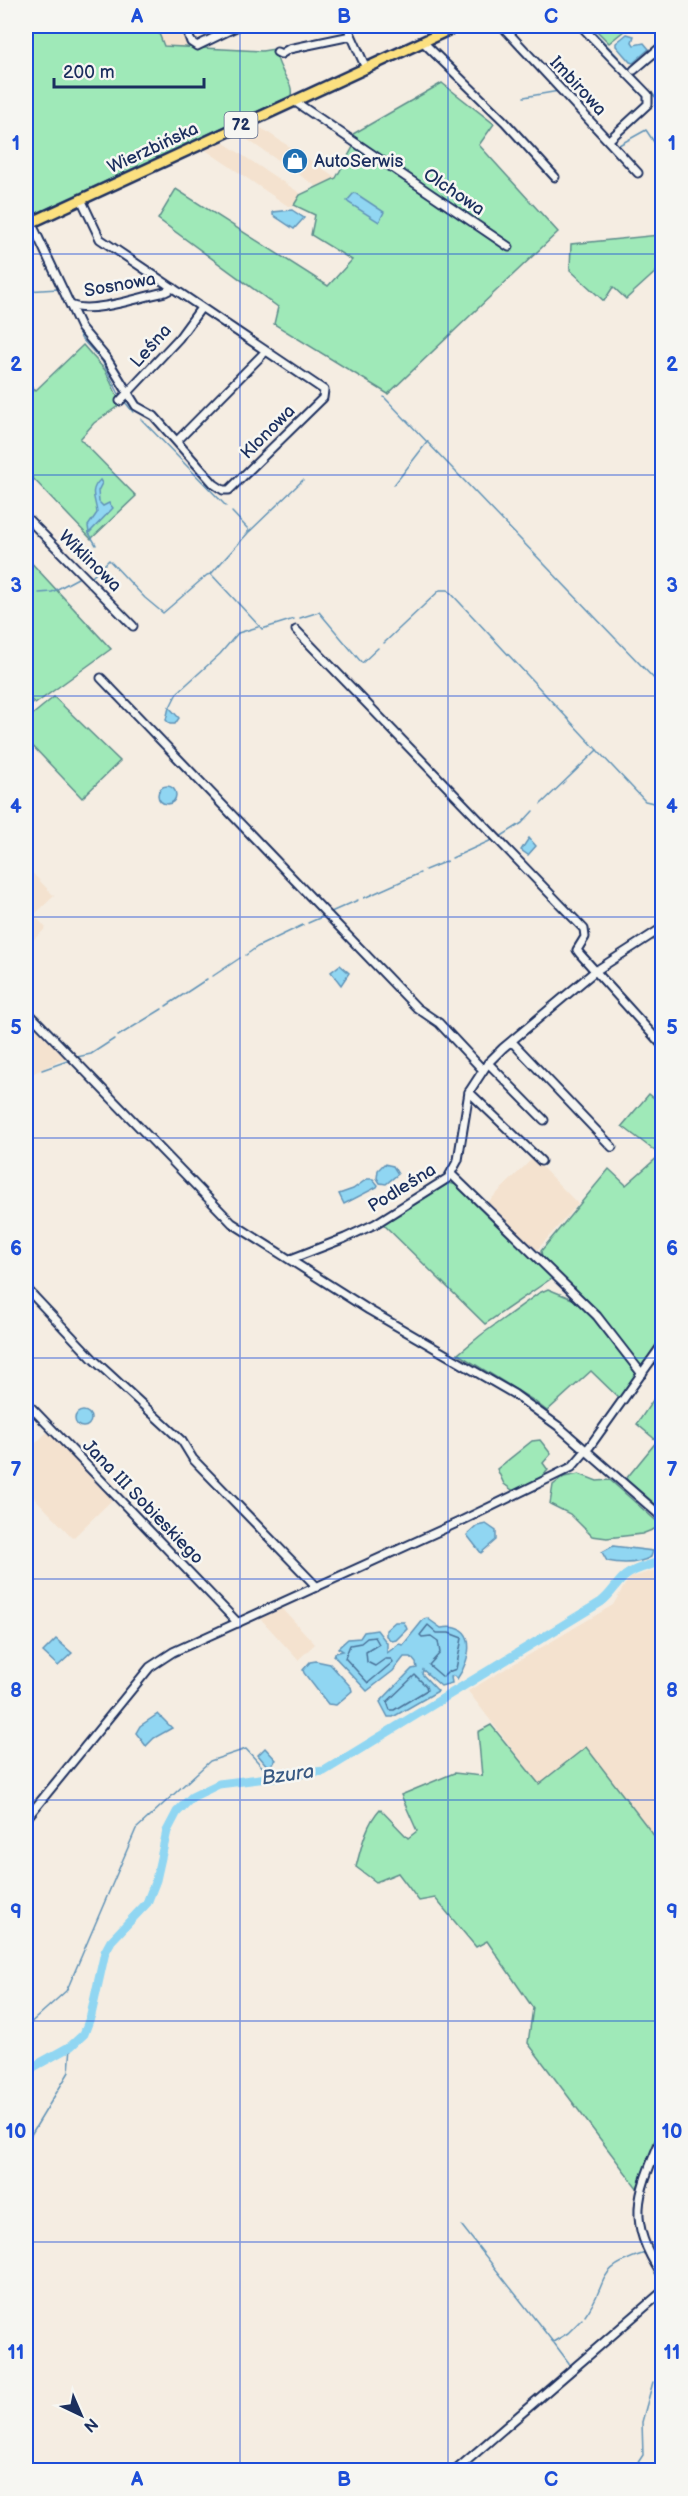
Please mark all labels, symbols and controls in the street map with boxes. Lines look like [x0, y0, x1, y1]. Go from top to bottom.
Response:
text: A [130, 5, 144, 29]
text: B [337, 5, 351, 29]
text: C [544, 5, 558, 29]
scale bar [54, 51, 204, 89]
street label: Imbirowa [545, 52, 611, 120]
text: 200 m [63, 62, 115, 83]
road number: 72 [224, 112, 258, 138]
street label: Wierzbińska [104, 118, 202, 178]
text: 1 [12, 132, 20, 156]
text: 1 [668, 132, 676, 156]
shop icon: AutoSerwis [280, 146, 310, 176]
place label: AutoSerwis [314, 151, 403, 172]
street label: Olchowa [419, 164, 489, 220]
street label: Sosnowa [83, 268, 157, 302]
street label: Leśna [126, 320, 176, 372]
text: 2 [10, 353, 22, 377]
text: 2 [666, 353, 678, 377]
street label: Klonowa [236, 400, 300, 464]
street label: Wiklinowa [54, 526, 126, 596]
text: 3 [10, 574, 22, 598]
text: 3 [666, 574, 678, 598]
text: 4 [10, 795, 22, 819]
text: 4 [666, 795, 678, 819]
text: 5 [10, 1016, 22, 1040]
text: 5 [666, 1016, 678, 1040]
street label: Podleśna [364, 1159, 440, 1217]
text: 6 [10, 1237, 22, 1261]
text: 6 [666, 1237, 678, 1261]
street label: Jana III Sobieskiego [78, 1435, 208, 1569]
text: 7 [10, 1458, 22, 1482]
text: 7 [666, 1458, 678, 1482]
text: 8 [10, 1679, 22, 1703]
text: 8 [666, 1679, 678, 1703]
water label: Bzura [260, 1759, 316, 1791]
text: 9 [10, 1900, 22, 1924]
text: 9 [666, 1900, 678, 1924]
text: 10 [6, 2120, 26, 2144]
text: 10 [662, 2120, 682, 2144]
text: 11 [8, 2341, 24, 2365]
text: 11 [664, 2341, 680, 2365]
north arrow [51, 2385, 111, 2445]
text: N [79, 2414, 101, 2436]
text: A [130, 2468, 144, 2492]
text: B [337, 2468, 351, 2492]
text: C [544, 2468, 558, 2492]

